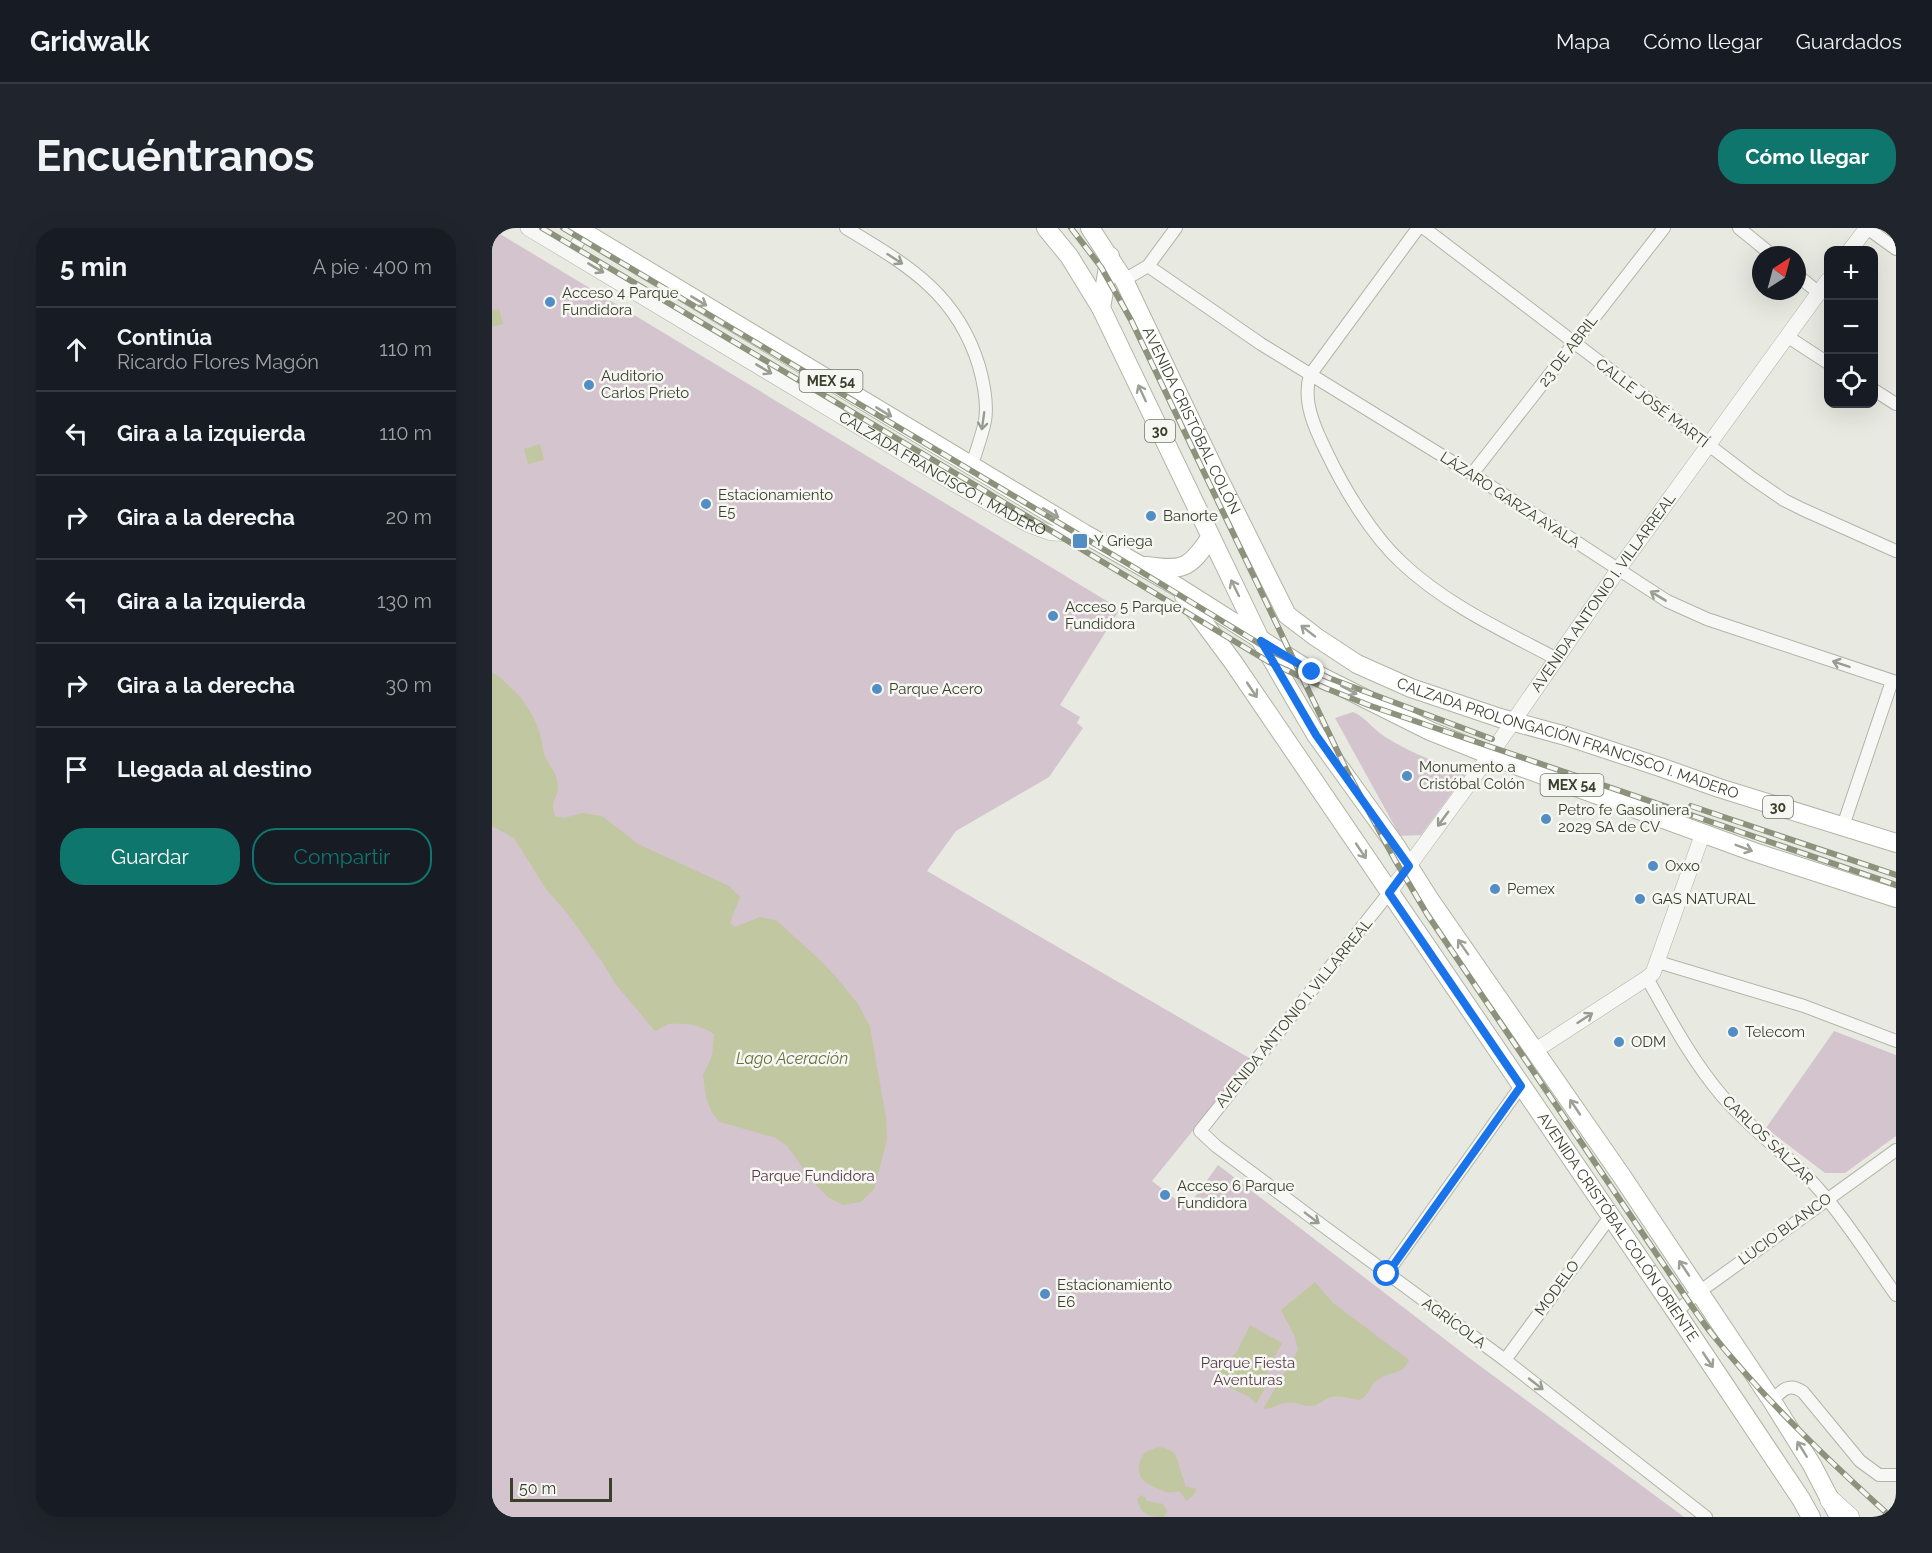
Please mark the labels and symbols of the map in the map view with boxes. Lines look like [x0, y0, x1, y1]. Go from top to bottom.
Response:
north arrow [1752, 246, 1806, 300]
one-way arrow [887, 252, 904, 265]
one-way arrow [587, 263, 604, 275]
place label: Acceso 4 Parque Fundidora [562, 284, 679, 319]
marker: Acceso 4 Parque Fundidora [543, 295, 557, 309]
one-way arrow [690, 296, 707, 308]
street label: 23 DE ABRIL [1535, 312, 1601, 390]
street label: AVENIDA CRISTÓBAL COLÓN [1139, 324, 1244, 517]
street label: CALLE JOSÉ MARTÍ [1592, 355, 1712, 451]
one-way arrow [755, 363, 772, 375]
place label: Auditorio Carlos Prieto [601, 367, 689, 402]
road number: MEX 54 [800, 370, 862, 392]
marker: Auditorio Carlos Prieto [582, 378, 596, 392]
one-way arrow [1136, 385, 1148, 403]
one-way arrow [875, 407, 892, 419]
street label: CALZADA FRANCISCO I. MADERO [835, 408, 1048, 539]
one-way arrow [978, 410, 989, 430]
road number: 30 [1145, 420, 1175, 442]
street label: LÁZARO GARZA AYALA [1437, 448, 1583, 552]
place label: Estacionamiento E5 [718, 486, 833, 521]
street label: AVENIDA ANTONIO I. VILLARREAL [1527, 490, 1680, 695]
marker: Estacionamiento E5 [699, 497, 713, 511]
place label: Banorte [1163, 507, 1218, 525]
one-way arrow [1042, 508, 1059, 520]
marker: Banorte [1144, 509, 1158, 523]
marker: Y Griega [1071, 532, 1089, 550]
place label: Y Griega [1094, 532, 1153, 550]
one-way arrow [1229, 580, 1241, 598]
one-way arrow [1650, 589, 1667, 601]
place label: Acceso 5 Parque Fundidora [1065, 598, 1182, 633]
marker: Acceso 5 Parque Fundidora [1046, 609, 1060, 623]
one-way arrow [1300, 625, 1316, 638]
one-way arrow [1832, 657, 1851, 668]
route end [1298, 658, 1324, 684]
street label: CALZADA PROLONGACIÓN FRANCISCO I. MADERO [1394, 674, 1741, 803]
place label: Parque Acero [889, 680, 983, 698]
one-way arrow [1246, 681, 1258, 698]
marker: Parque Acero [870, 682, 884, 696]
one-way arrow [1339, 685, 1357, 696]
place label: Monumento a Cristóbal Colón [1419, 758, 1525, 793]
marker: Monumento a Cristóbal Colón [1400, 769, 1414, 783]
road number: MEX 54 [1540, 774, 1604, 796]
road number: 30 [1763, 796, 1793, 818]
place label: Petro fe Gasolinera 2029 SA de CV [1558, 801, 1689, 836]
one-way arrow [1437, 811, 1449, 827]
marker: Petro fe Gasolinera 2029 SA de CV [1539, 812, 1553, 826]
one-way arrow [1355, 843, 1368, 860]
one-way arrow [1734, 843, 1753, 854]
place label: Oxxo [1665, 857, 1700, 875]
marker: Oxxo [1646, 859, 1660, 873]
place label: Pemex [1507, 880, 1555, 898]
marker: Pemex [1488, 882, 1502, 896]
place label: GAS NATURAL [1652, 890, 1756, 908]
marker: GAS NATURAL [1633, 892, 1647, 906]
street label: AVENIDA ANTONIO I. VILLARREAL [1212, 914, 1376, 1111]
one-way arrow [1457, 939, 1469, 955]
one-way arrow [1576, 1012, 1593, 1024]
place label: Telecom [1745, 1023, 1805, 1041]
marker: Telecom [1726, 1025, 1740, 1039]
place label: ODM [1631, 1033, 1666, 1051]
marker: ODM [1612, 1035, 1626, 1049]
water label: Lago Aceración [736, 1049, 848, 1068]
street label: CARLOS SALZAR [1719, 1092, 1817, 1188]
one-way arrow [1569, 1099, 1581, 1115]
street label: AVENIDA CRISTÓBAL COLÓN ORIENTE [1534, 1109, 1702, 1345]
park label: Parque Fundidora [751, 1167, 875, 1185]
place label: Acceso 6 Parque Fundidora [1177, 1177, 1295, 1212]
marker: Acceso 6 Parque Fundidora [1158, 1188, 1172, 1202]
street label: LUCIO BLANCO [1735, 1189, 1835, 1269]
one-way arrow [1304, 1212, 1320, 1225]
street label: MODELO [1531, 1257, 1583, 1319]
route start [1373, 1260, 1399, 1286]
one-way arrow [1678, 1261, 1690, 1277]
place label: Estacionamiento E6 [1057, 1276, 1172, 1311]
marker: Estacionamiento E6 [1038, 1287, 1052, 1301]
street label: AGRÍCOLA [1419, 1294, 1489, 1352]
one-way arrow [1702, 1351, 1714, 1367]
park label: Parque Fiesta Aventuras [1201, 1354, 1295, 1389]
one-way arrow [1528, 1378, 1544, 1391]
one-way arrow [1795, 1441, 1807, 1458]
scale bar [510, 1475, 612, 1502]

